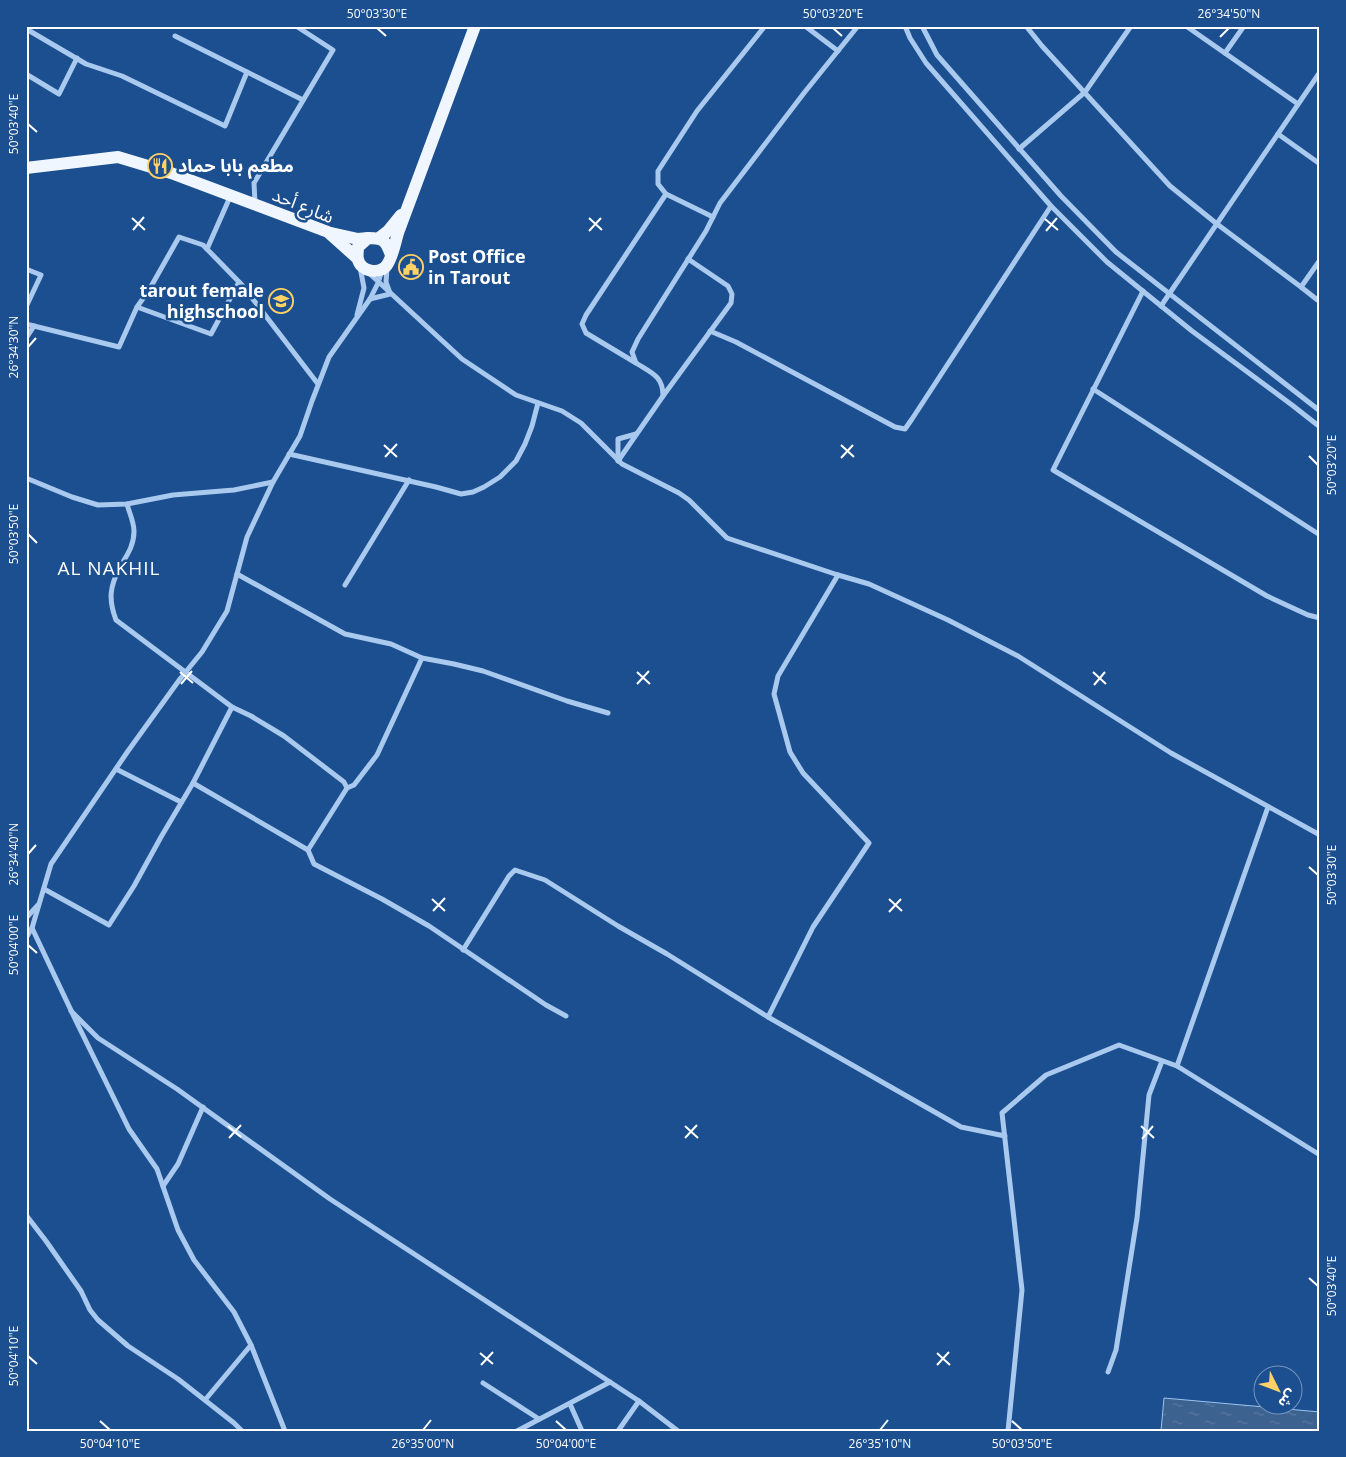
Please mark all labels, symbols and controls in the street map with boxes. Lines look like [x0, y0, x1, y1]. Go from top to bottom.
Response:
text: 50°03'30"E [347, 5, 407, 22]
text: 50°03'20"E [803, 5, 863, 22]
text: 26°34'50"N [1198, 5, 1260, 22]
text: 50°03'40"E [5, 94, 22, 154]
restaurant icon: مطعم بابا حماد [147, 153, 173, 179]
place label: مطعم بابا حماد [178, 153, 294, 179]
street label: شارع أحد [268, 182, 338, 231]
place label: Post Office in Tarout [428, 244, 526, 289]
public building icon: Post Office in Tarout [398, 254, 424, 280]
place label: tarout female highschool [139, 278, 264, 323]
school or university icon: tarout female highschool [268, 288, 294, 314]
text: 26°34'30"N [5, 316, 22, 378]
text: 50°03'20"E [1323, 435, 1340, 495]
text: 50°03'50"E [5, 504, 22, 564]
district label: AL NAKHIL [57, 555, 161, 581]
text: 26°34'40"N [5, 823, 22, 885]
text: 50°03'30"E [1323, 845, 1340, 905]
text: 50°04'00"E [5, 915, 22, 975]
text: 50°03'40"E [1323, 1256, 1340, 1316]
text: 50°04'10"E [5, 1326, 22, 1386]
north arrow [1254, 1364, 1304, 1414]
text: ش [1275, 1386, 1302, 1413]
text: 50°04'10"E [80, 1435, 140, 1452]
text: 26°35'00"N [392, 1435, 454, 1452]
text: 50°04'00"E [536, 1435, 596, 1452]
text: 26°35'10"N [849, 1435, 911, 1452]
text: 50°03'50"E [992, 1435, 1052, 1452]

